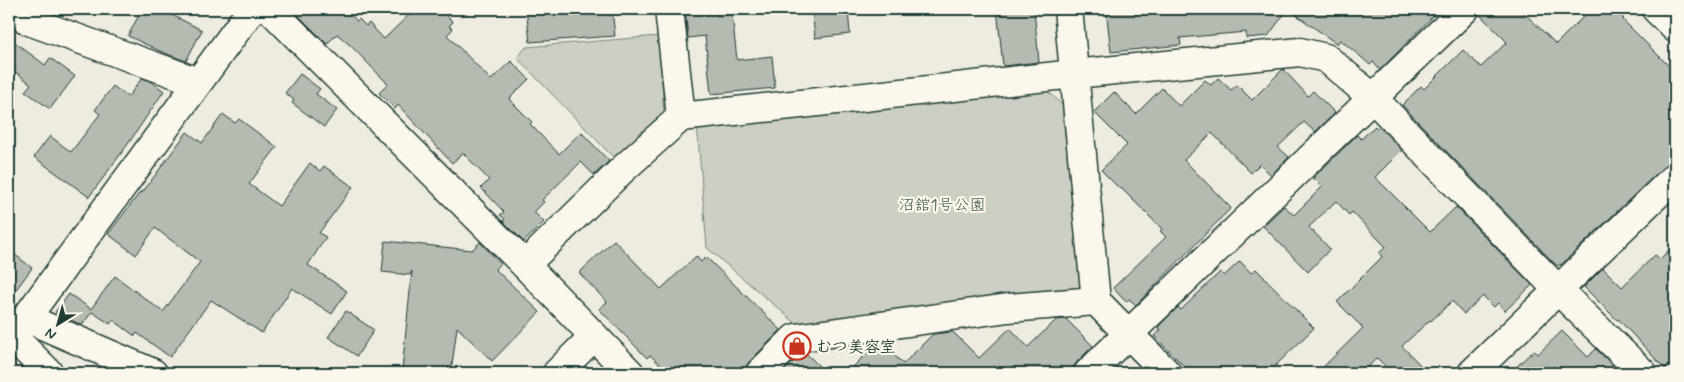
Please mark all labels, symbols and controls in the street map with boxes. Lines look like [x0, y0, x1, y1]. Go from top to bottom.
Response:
park label: 沼舘1号公園 [898, 195, 986, 216]
north arrow [32, 300, 82, 350]
text: N [42, 324, 60, 344]
shop icon: むつ美容室 [782, 331, 812, 361]
place label: むつ美容室 [816, 337, 896, 358]

